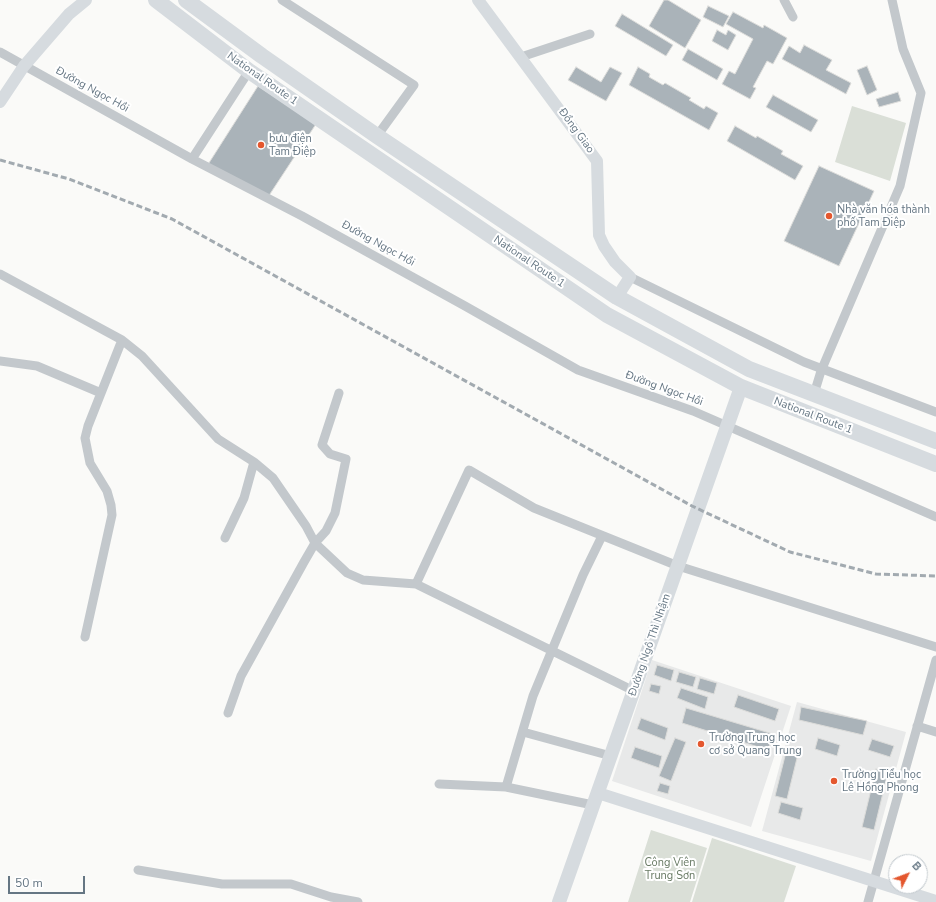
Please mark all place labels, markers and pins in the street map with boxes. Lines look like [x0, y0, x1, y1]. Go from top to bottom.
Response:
place label: bưu điện Tam Điệp [269, 132, 316, 158]
marker: bưu điện Tam Điệp [256, 140, 266, 150]
place label: Nhà văn hóa thành phố Tam Điệp [837, 203, 930, 229]
marker: Nhà văn hóa thành phố Tam Điệp [824, 211, 834, 221]
place label: Trường Trung học cơ sở Quang Trung [709, 731, 802, 757]
marker: Trường Trung học cơ sở Quang Trung [696, 739, 706, 749]
place label: Trường Tiểu học Lê Hồng Phong [842, 768, 921, 794]
marker: Trường Tiểu học Lê Hồng Phong [829, 776, 839, 786]

